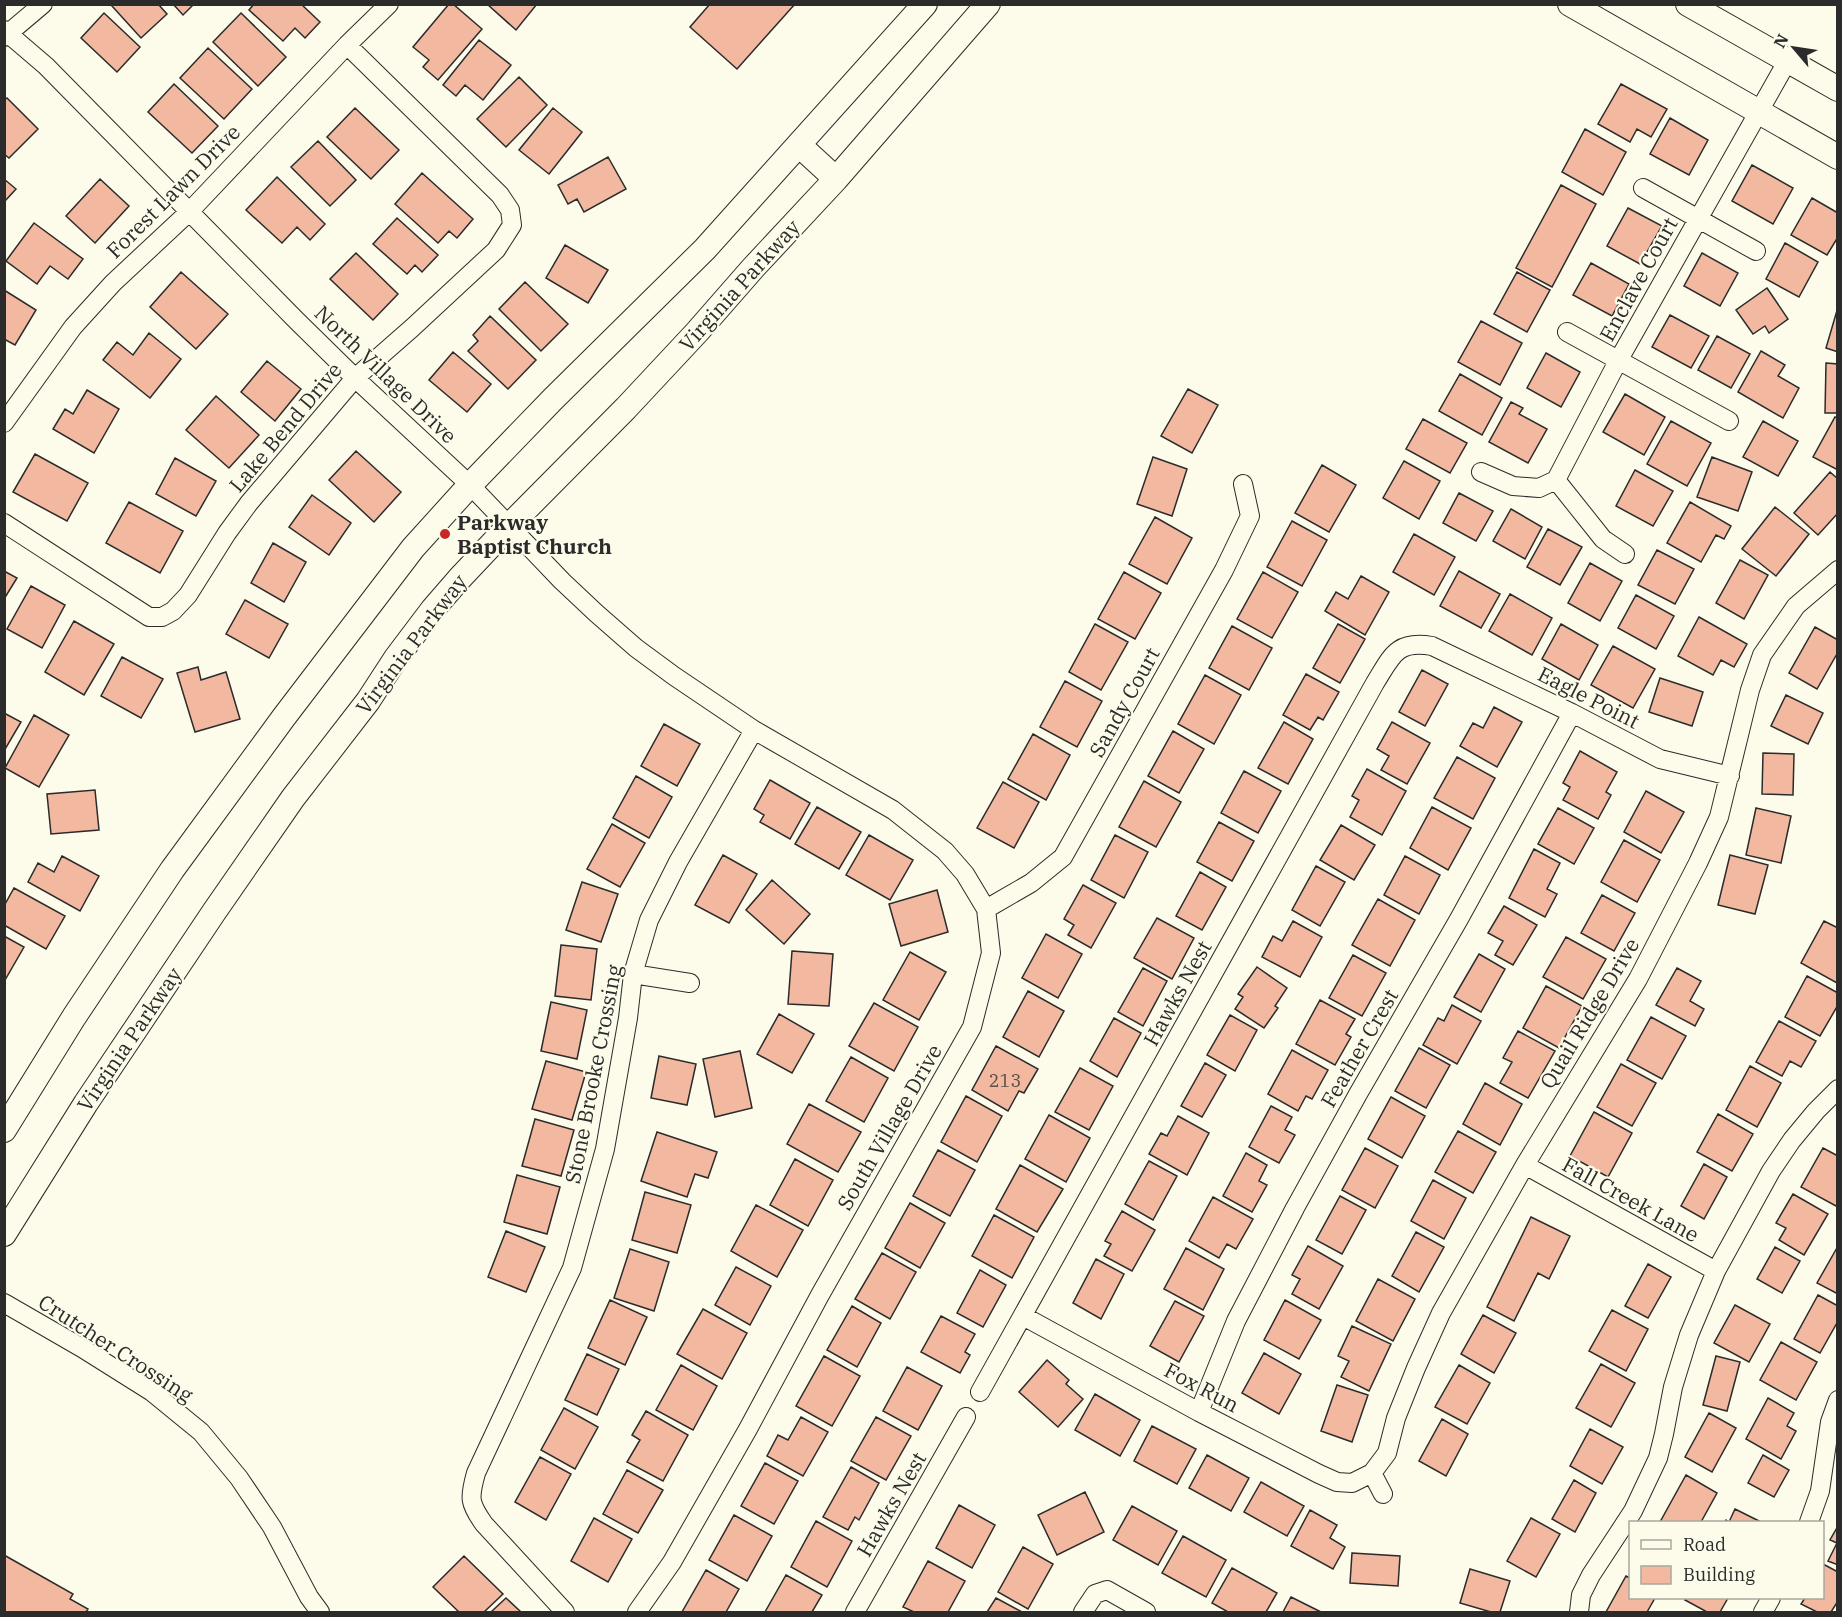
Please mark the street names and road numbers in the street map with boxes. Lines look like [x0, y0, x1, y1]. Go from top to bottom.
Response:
street label: Forest Lawn Drive [100, 118, 246, 264]
street label: Enclave Court [1592, 212, 1684, 346]
street label: Virginia Parkway [672, 213, 806, 357]
street label: North Village Drive [309, 299, 463, 449]
street label: Lake Bend Drive [222, 356, 348, 498]
street label: Virginia Parkway [349, 568, 473, 720]
street label: Sandy Court [1082, 642, 1166, 762]
street label: Eagle Point [1533, 659, 1645, 735]
street label: Quail Ridge Drive [1533, 932, 1645, 1094]
street label: Hawks Nest [1137, 935, 1217, 1051]
street label: Virginia Parkway [70, 961, 188, 1117]
street label: Stone Brooke Crossing [558, 961, 628, 1186]
street label: Feather Crest [1314, 984, 1404, 1112]
street label: South Village Drive [830, 1039, 948, 1215]
street label: Fall Creek Lane [1558, 1150, 1704, 1248]
street label: Crutcher Crossing [33, 1287, 199, 1409]
street label: Fox Run [1160, 1356, 1244, 1418]
street label: Hawks Nest [850, 1447, 932, 1561]

